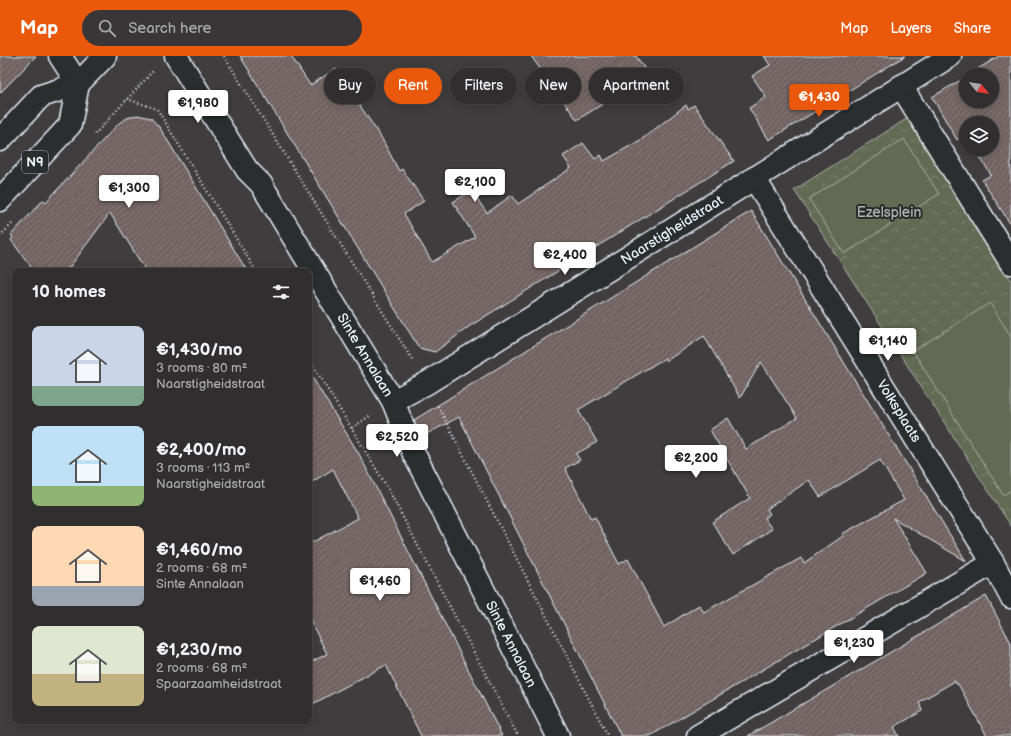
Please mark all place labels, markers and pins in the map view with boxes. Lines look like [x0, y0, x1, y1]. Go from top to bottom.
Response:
pin: €1,430 [786, 84, 852, 118]
pin: €1,980 [165, 90, 231, 124]
pin: €2,100 [442, 169, 508, 203]
pin: €1,300 [96, 175, 162, 209]
pin: €2,400 [532, 242, 598, 276]
pin: €1,140 [855, 328, 921, 362]
pin: €2,520 [364, 424, 430, 458]
pin: €2,200 [663, 445, 729, 479]
pin: €1,460 [347, 568, 413, 602]
pin: €1,230 [821, 630, 887, 664]

